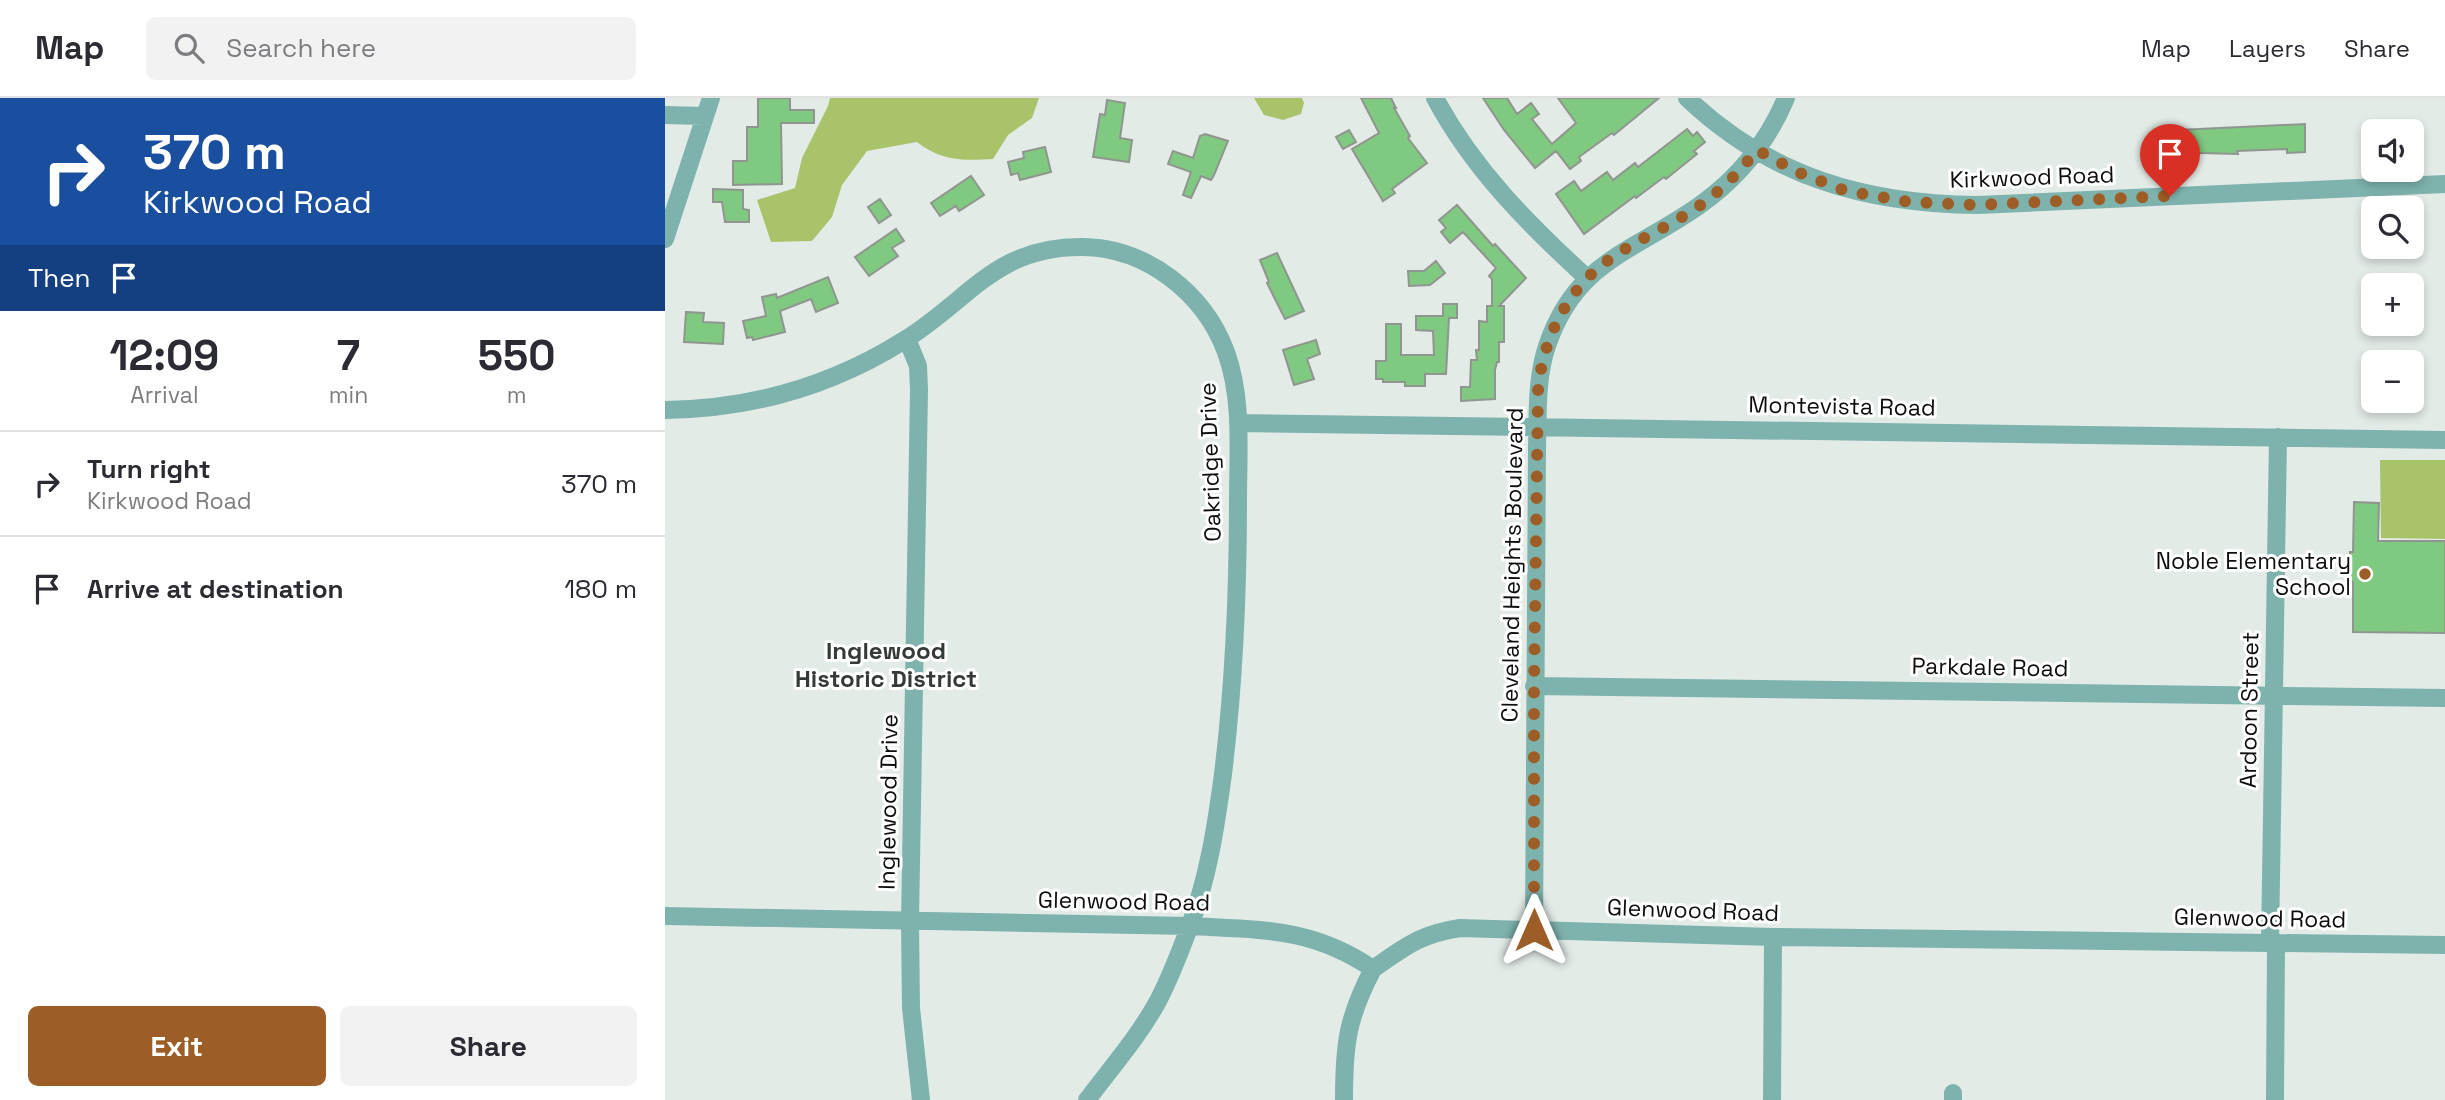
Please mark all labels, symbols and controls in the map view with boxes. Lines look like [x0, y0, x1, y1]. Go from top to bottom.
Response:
search box [146, 17, 636, 80]
text: Map [35, 27, 104, 69]
icon: search [170, 29, 208, 67]
text: Search here [226, 31, 376, 65]
text: Map [2141, 33, 2191, 64]
text: Layers [2229, 33, 2306, 64]
text: Share [2344, 33, 2410, 64]
map controls [2361, 119, 2424, 413]
button: sound [2361, 119, 2424, 182]
text: 370 m [143, 121, 286, 183]
pin [2140, 124, 2200, 196]
icon: right [28, 126, 119, 217]
icon: arrive [2151, 135, 2189, 173]
street label: Kirkwood Road [1949, 159, 2115, 195]
text: Kirkwood Road [143, 182, 372, 222]
button: search [2361, 196, 2424, 259]
icon: arrive [105, 259, 143, 297]
text: Then [28, 261, 91, 295]
button: + [2361, 273, 2424, 336]
text: 12:09 [110, 329, 219, 382]
text: 7 [337, 329, 360, 382]
text: 550 [478, 329, 555, 382]
button: − [2361, 350, 2424, 413]
text: Arrival [130, 380, 199, 410]
text: min [329, 380, 368, 410]
text: m [507, 380, 526, 410]
street label: Oakridge Drive [1192, 382, 1228, 542]
street label: Montevista Road [1748, 389, 1936, 423]
street label: Cleveland Heights Boulevard [1494, 407, 1530, 723]
text: Turn right [87, 452, 211, 486]
icon: right [28, 465, 66, 503]
text: 370 m [561, 467, 637, 501]
text: Kirkwood Road [87, 486, 252, 516]
place label: Noble Elementary School [2156, 546, 2351, 602]
marker: Noble Elementary School [2357, 566, 2373, 582]
icon: arrive [28, 570, 66, 608]
text: Arrive at destination [87, 572, 344, 606]
text: 180 m [564, 572, 637, 606]
street label: Ardoon Street [2233, 632, 2265, 788]
district label: Inglewood Historic District [795, 635, 977, 694]
street label: Parkdale Road [1911, 651, 2069, 683]
street label: Inglewood Drive [871, 714, 905, 890]
street label: Glenwood Road [1038, 884, 1210, 918]
street label: Glenwood Road [1606, 892, 1780, 928]
position arrow [1497, 893, 1571, 967]
street label: Glenwood Road [2174, 901, 2346, 935]
button: Exit [28, 1006, 326, 1086]
button: Share [340, 1006, 637, 1086]

